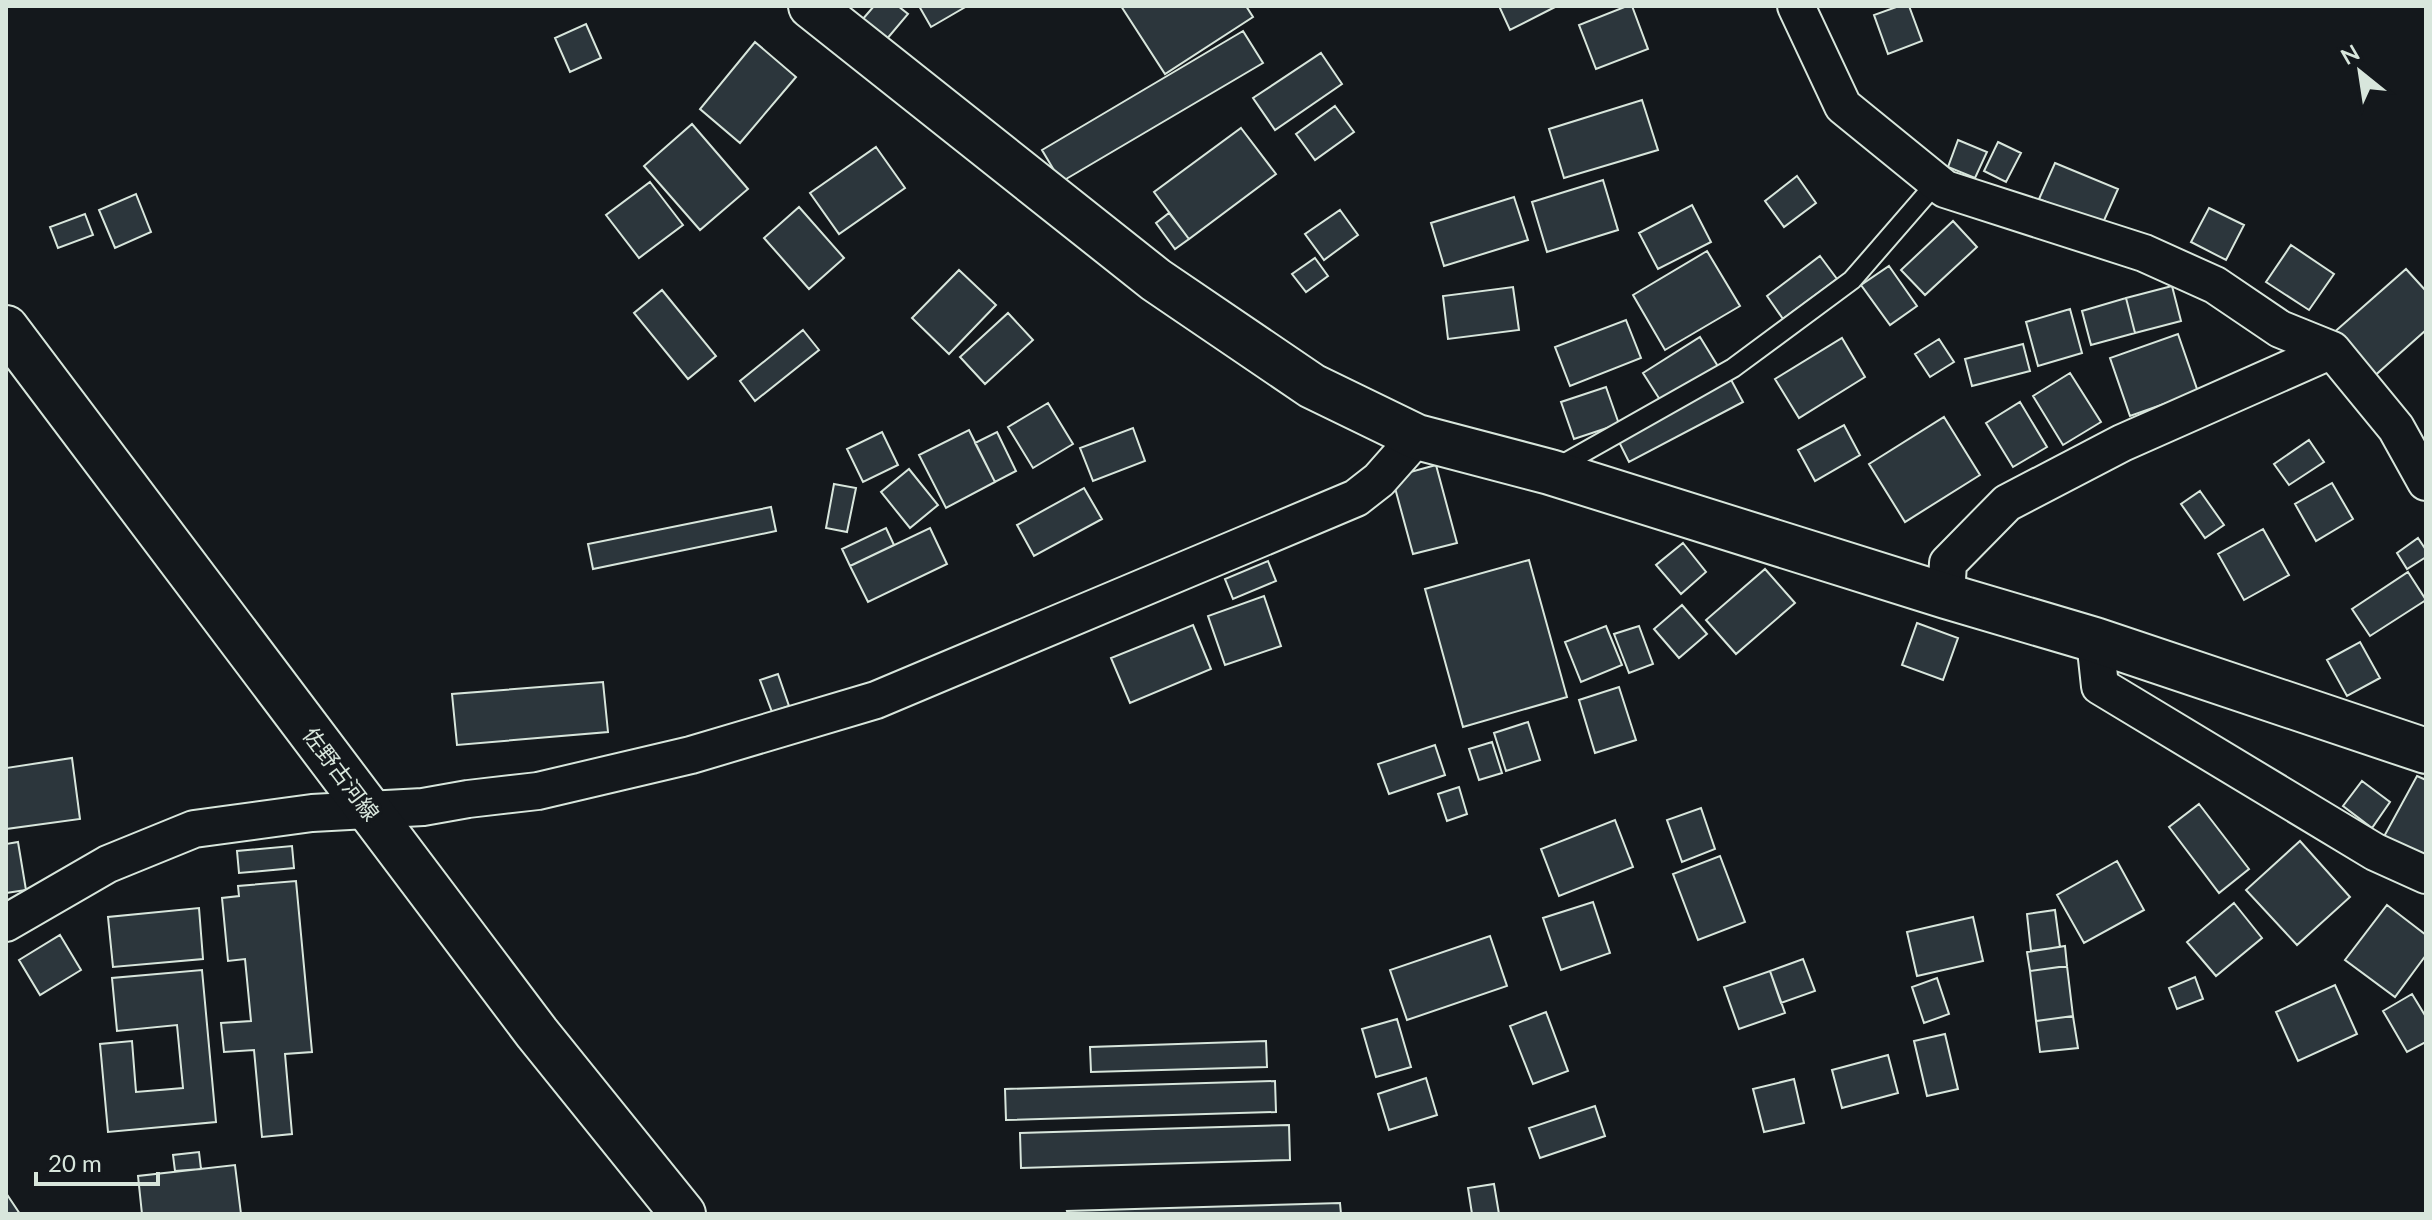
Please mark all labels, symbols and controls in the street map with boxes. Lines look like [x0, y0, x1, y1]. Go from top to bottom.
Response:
north arrow [2320, 32, 2400, 112]
text: N [2336, 38, 2364, 70]
street label: 佐野古河線 [298, 722, 385, 826]
scale bar [36, 1136, 158, 1186]
text: 20 m [48, 1148, 102, 1177]

